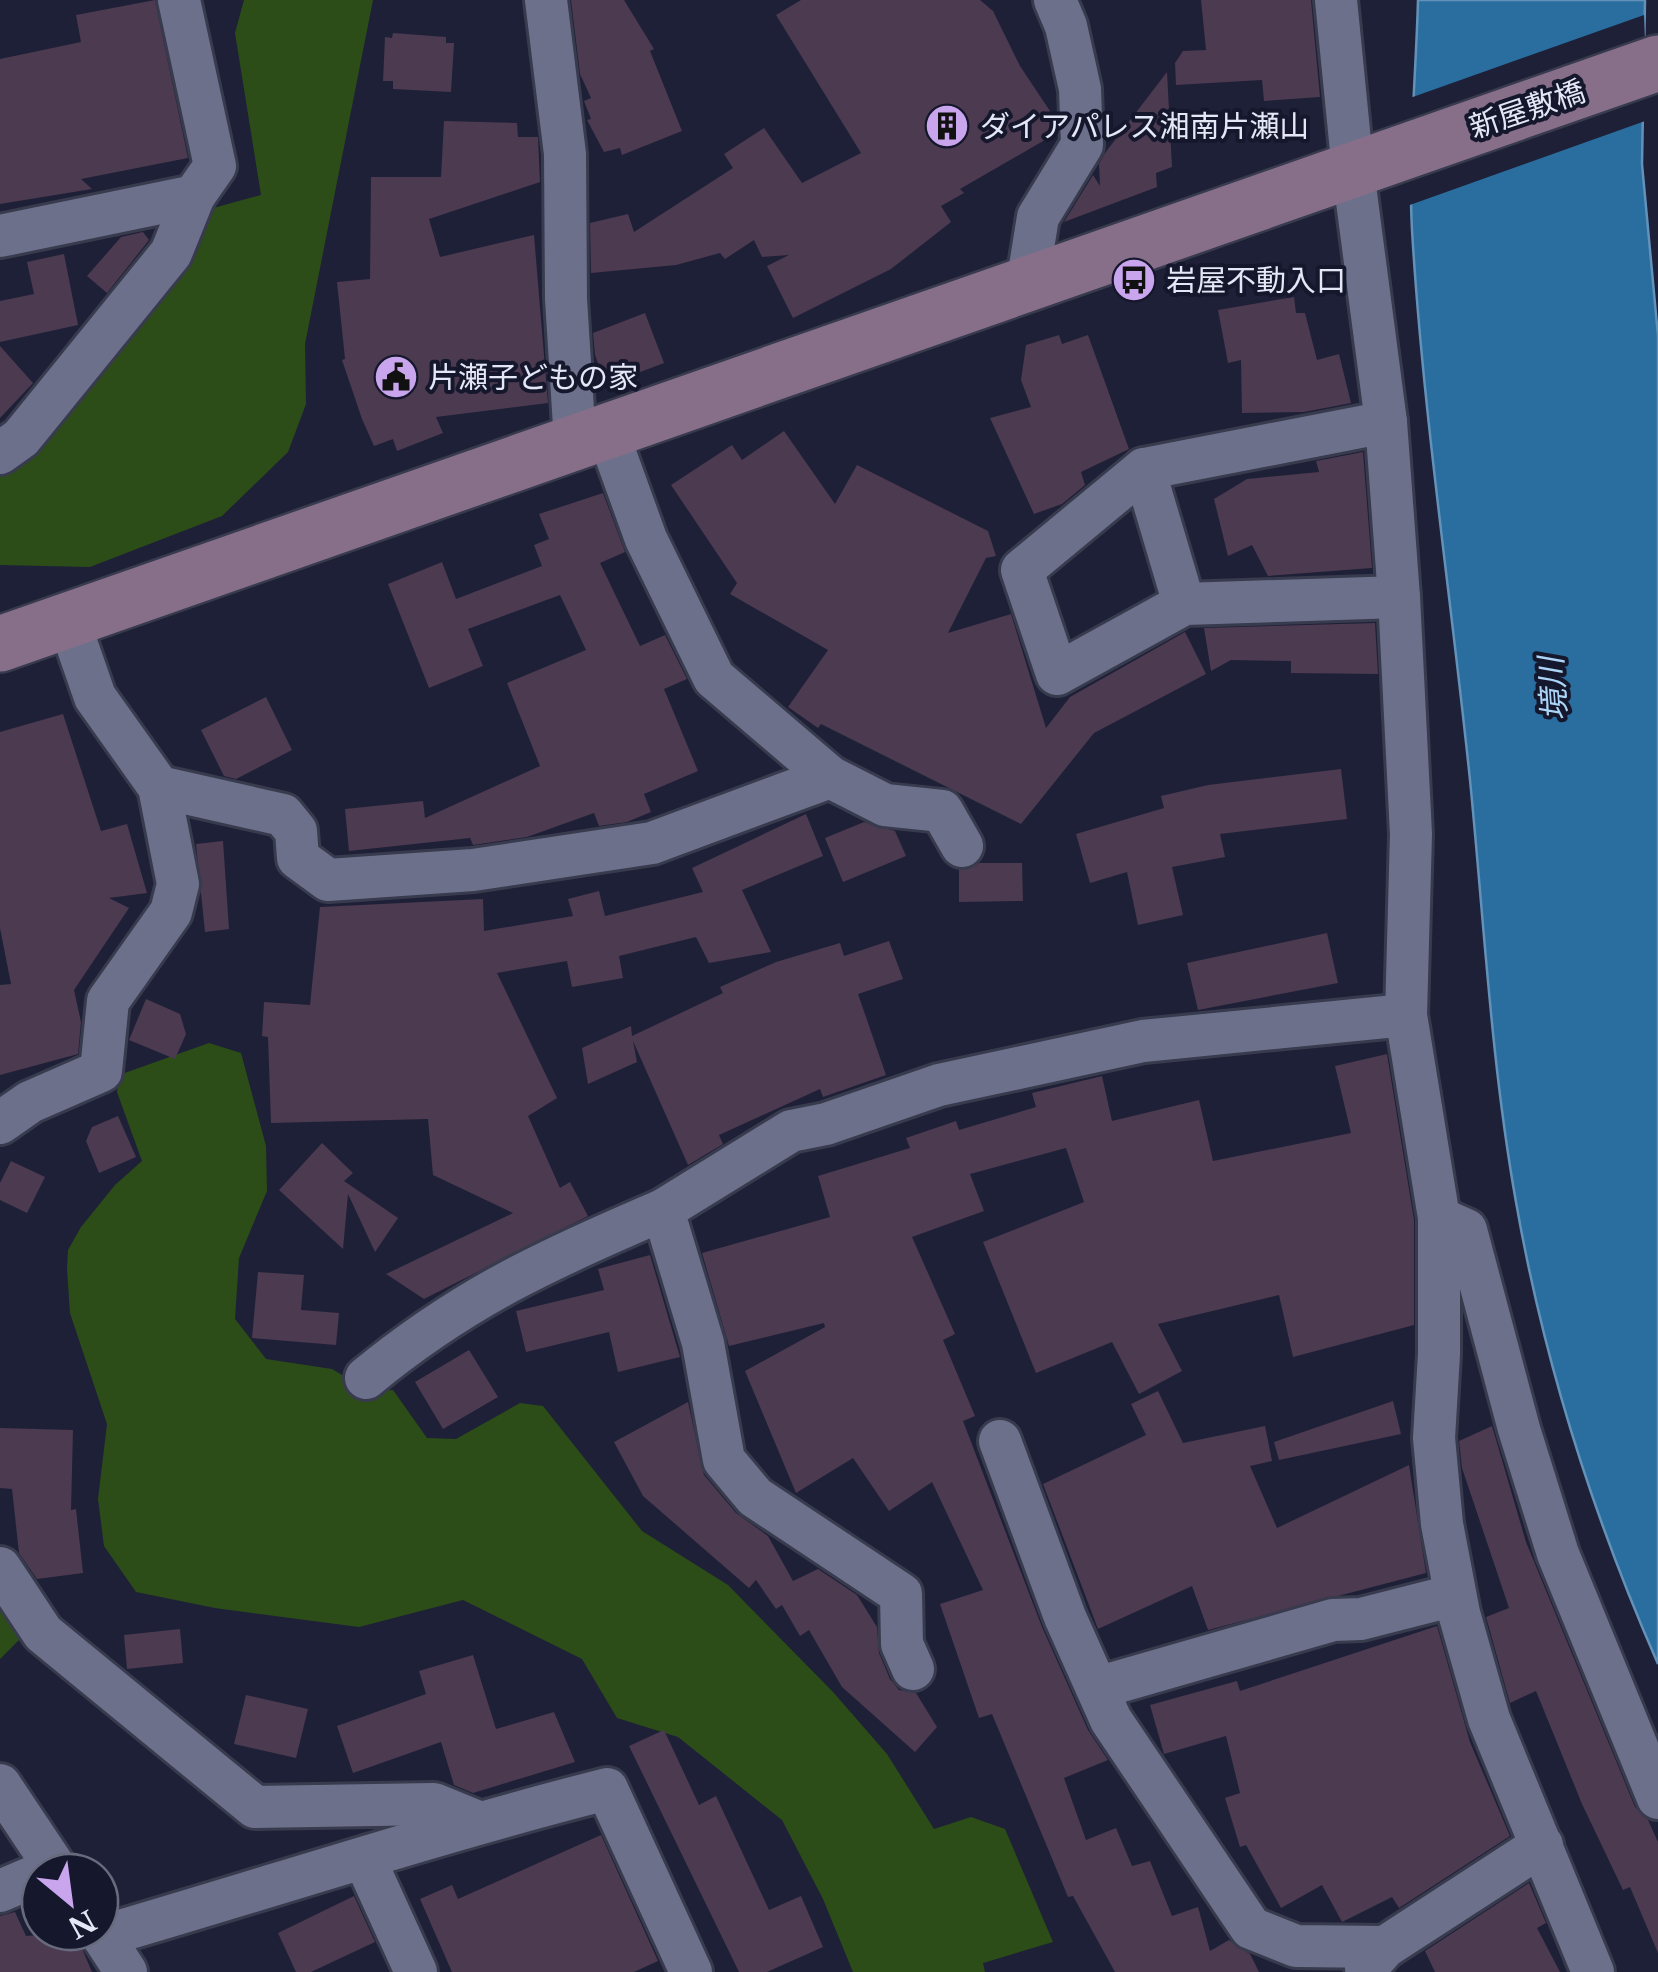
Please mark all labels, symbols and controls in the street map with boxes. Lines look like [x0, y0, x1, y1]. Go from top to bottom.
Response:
street label: 新屋敷橋 [1464, 72, 1590, 146]
building icon: ダイアパレス湘南片瀬山 [924, 103, 970, 149]
place label: ダイアパレス湘南片瀬山 [980, 108, 1309, 145]
bus stop icon: 岩屋不動入口 [1111, 257, 1157, 303]
place label: 岩屋不動入口 [1166, 262, 1346, 299]
public building icon: 片瀬子どもの家 [373, 354, 419, 400]
place label: 片瀬子どもの家 [428, 359, 638, 396]
water label: 境川 [1531, 653, 1575, 722]
north arrow [20, 1852, 120, 1952]
text: N [62, 1902, 102, 1945]

